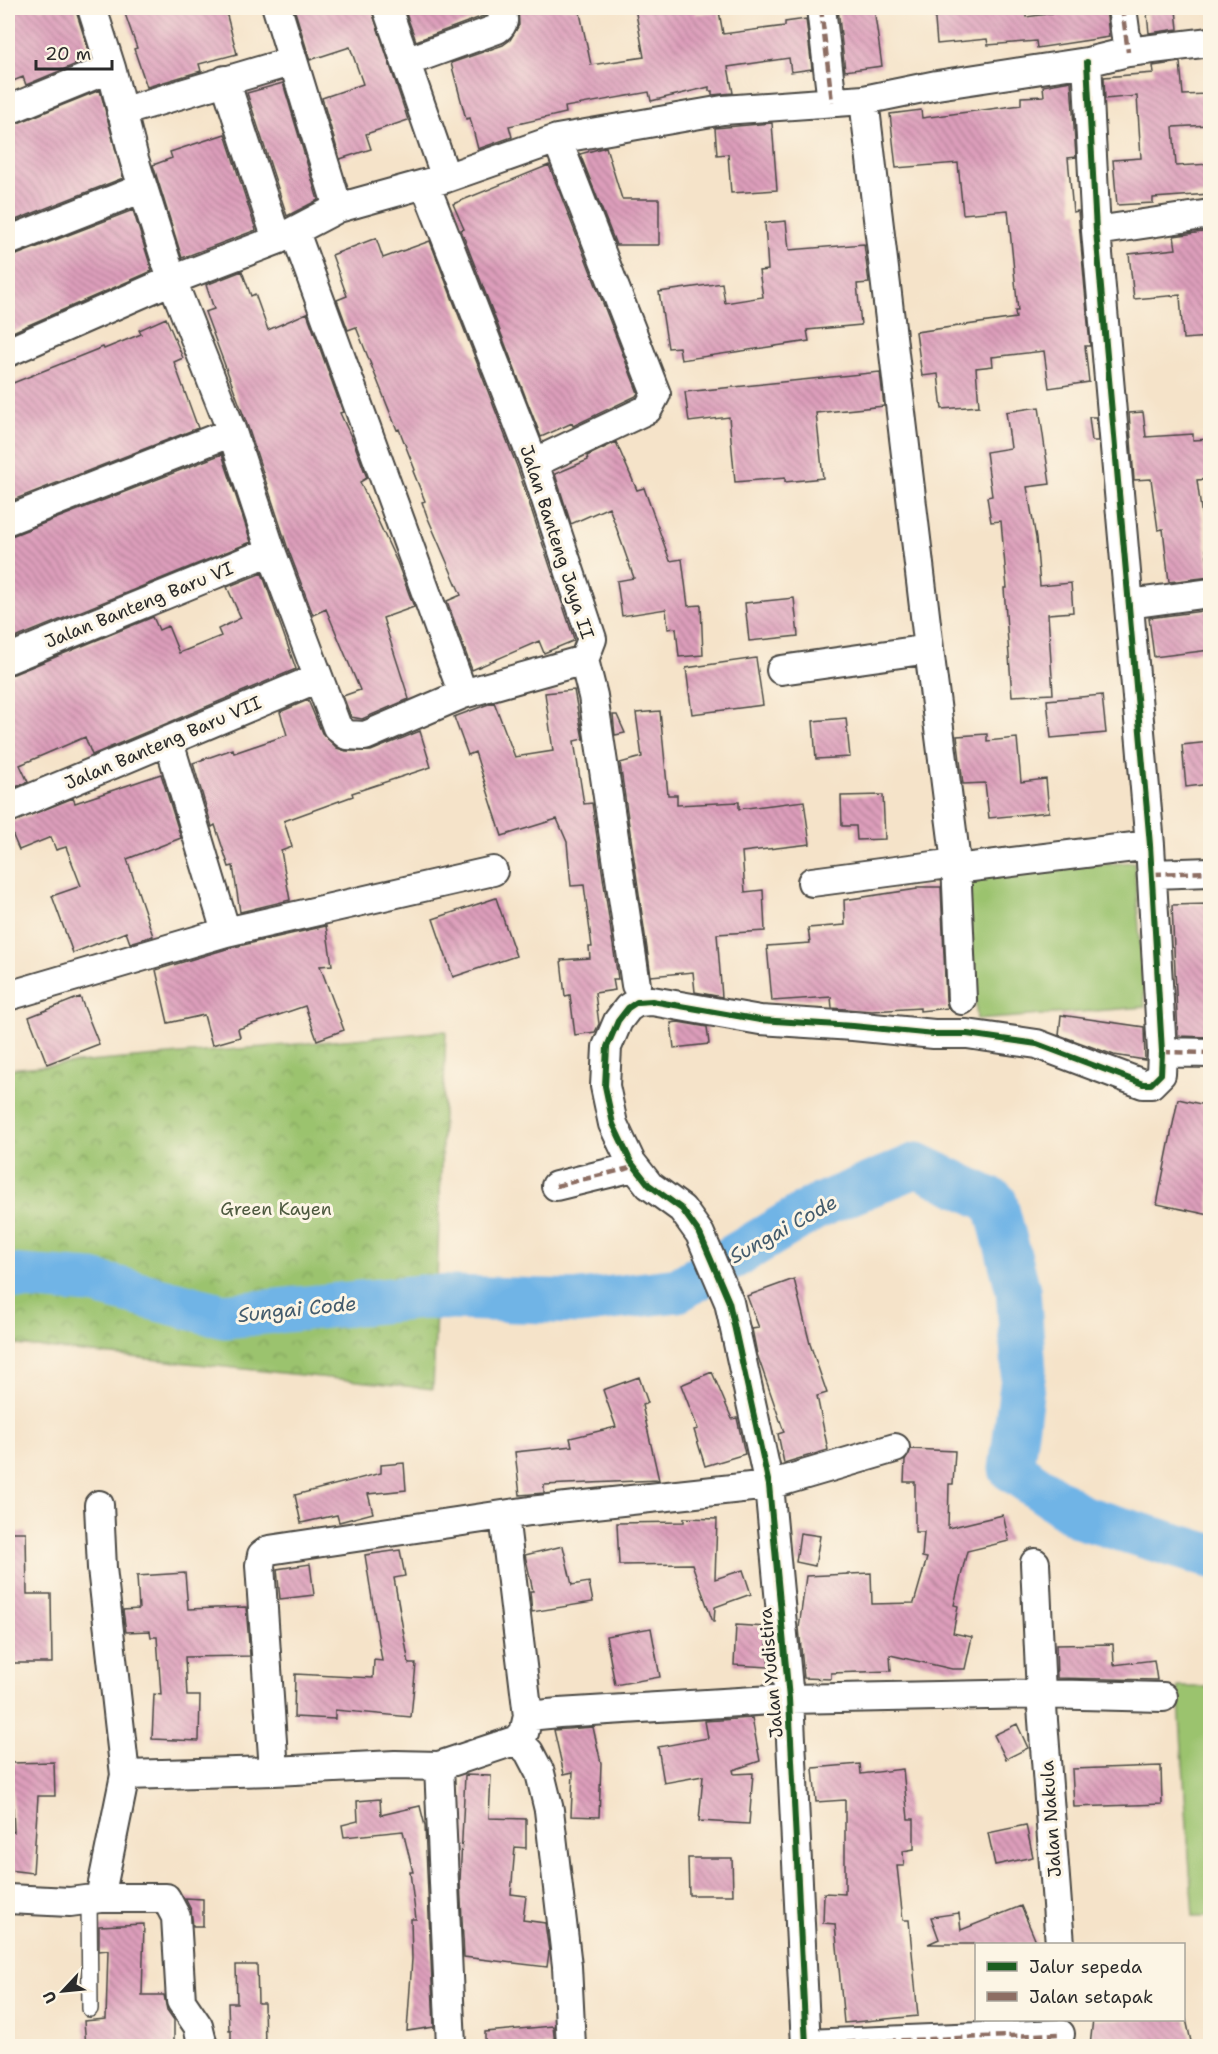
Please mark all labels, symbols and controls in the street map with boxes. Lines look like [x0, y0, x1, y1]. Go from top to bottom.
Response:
scale bar [36, 33, 112, 71]
text: 20 m [45, 42, 91, 66]
street label: Jalan Banteng Jaya II [514, 442, 600, 642]
street label: Jalan Banteng Baru VI [41, 556, 237, 654]
street label: Jalan Banteng Baru VII [61, 691, 265, 795]
water label: Sungai Code [725, 1189, 841, 1269]
park label: Green Kayen [220, 1197, 332, 1221]
water label: Sungai Code [236, 1290, 358, 1328]
street label: Jalan Yudistira [753, 1607, 789, 1739]
street label: Jalan Nakula [1035, 1760, 1067, 1878]
legend [975, 1943, 1185, 2021]
text: Jalur sepeda [1029, 1955, 1142, 1979]
north arrow [33, 1961, 93, 2021]
text: Jalan setapak [1029, 1985, 1153, 2009]
text: U [38, 1988, 62, 2007]

